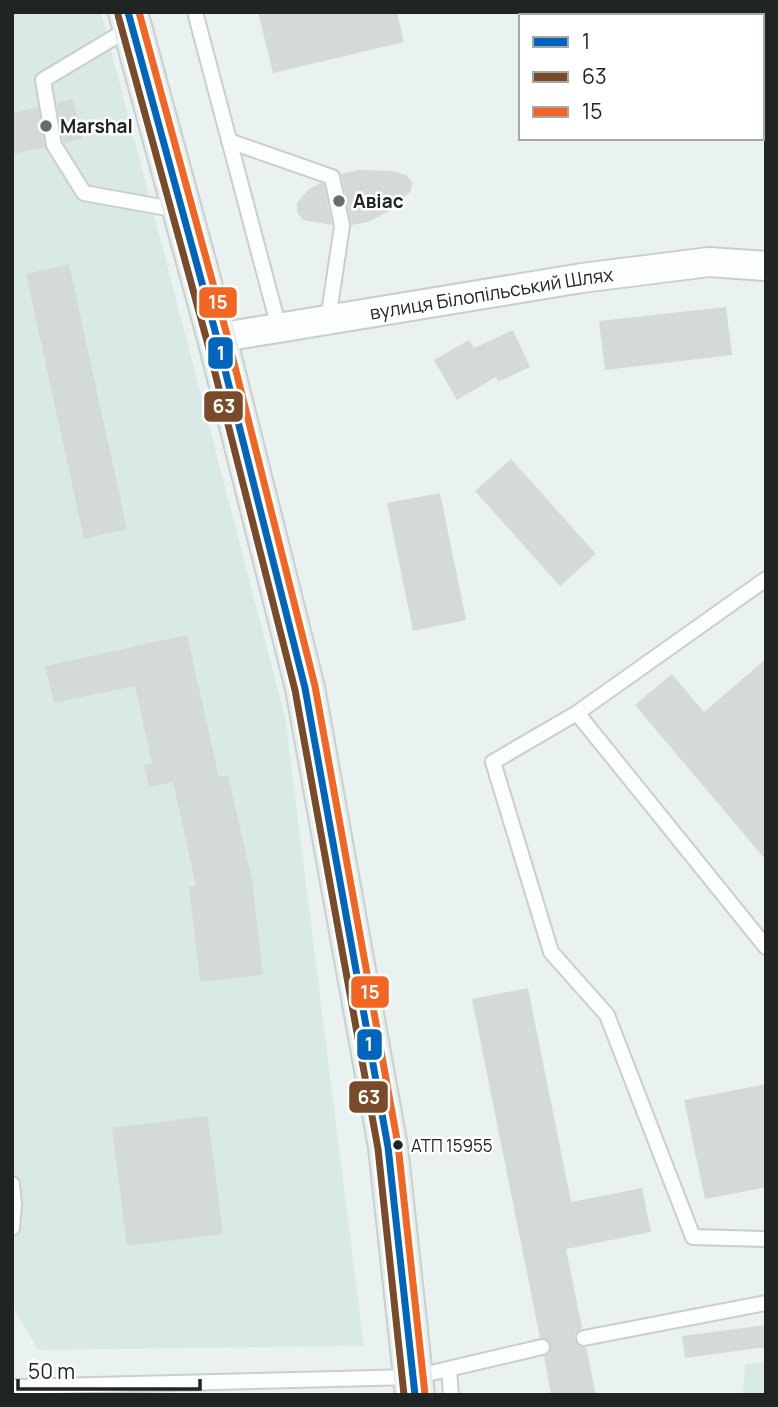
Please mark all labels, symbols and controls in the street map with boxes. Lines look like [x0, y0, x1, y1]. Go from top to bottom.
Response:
legend [519, 14, 764, 140]
text: 1 [582, 27, 590, 55]
text: 63 [582, 62, 607, 90]
text: 15 [582, 97, 602, 125]
place label: Marshal [60, 113, 133, 139]
marker: Marshal [38, 118, 54, 134]
place label: Авіас [353, 188, 404, 214]
marker: Авіас [331, 193, 347, 209]
street label: вулиця Білопільський Шлях [368, 261, 615, 326]
line badge: 15 [198, 286, 238, 319]
text: 15 [208, 289, 228, 315]
line badge: 1 [207, 336, 234, 370]
text: 1 [217, 340, 225, 366]
line badge: 63 [203, 390, 244, 423]
text: 63 [213, 393, 235, 419]
line badge: 15 [350, 975, 390, 1009]
text: 15 [360, 979, 380, 1005]
line badge: 1 [356, 1028, 383, 1061]
text: 1 [365, 1031, 373, 1057]
line badge: 63 [348, 1080, 389, 1114]
text: 63 [358, 1084, 380, 1110]
place label: АТП 15955 [411, 1134, 493, 1157]
marker: АТП 15955 [391, 1138, 405, 1152]
scale bar [18, 1348, 200, 1392]
text: 50 m [28, 1357, 75, 1385]

